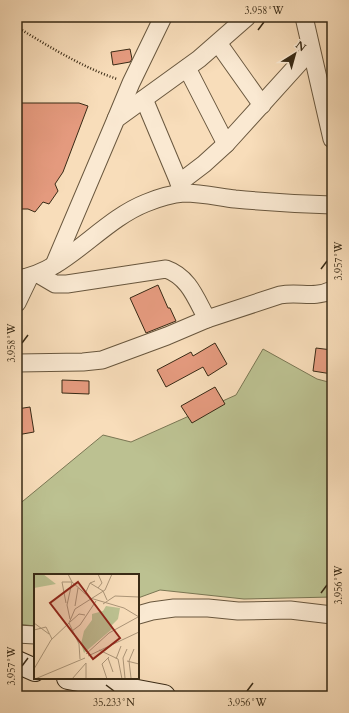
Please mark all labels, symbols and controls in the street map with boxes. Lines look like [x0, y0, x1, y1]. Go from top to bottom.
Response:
text: 3.958°W [244, 4, 285, 18]
north arrow [275, 34, 315, 74]
text: N [292, 38, 309, 56]
text: 3.957°W [332, 240, 346, 281]
text: 3.958°W [5, 322, 19, 363]
text: 3.956°W [332, 564, 346, 605]
inset map [34, 574, 139, 679]
text: 3.957°W [5, 645, 19, 686]
text: 35.233°N [93, 696, 135, 710]
text: 3.956°W [227, 696, 268, 710]

